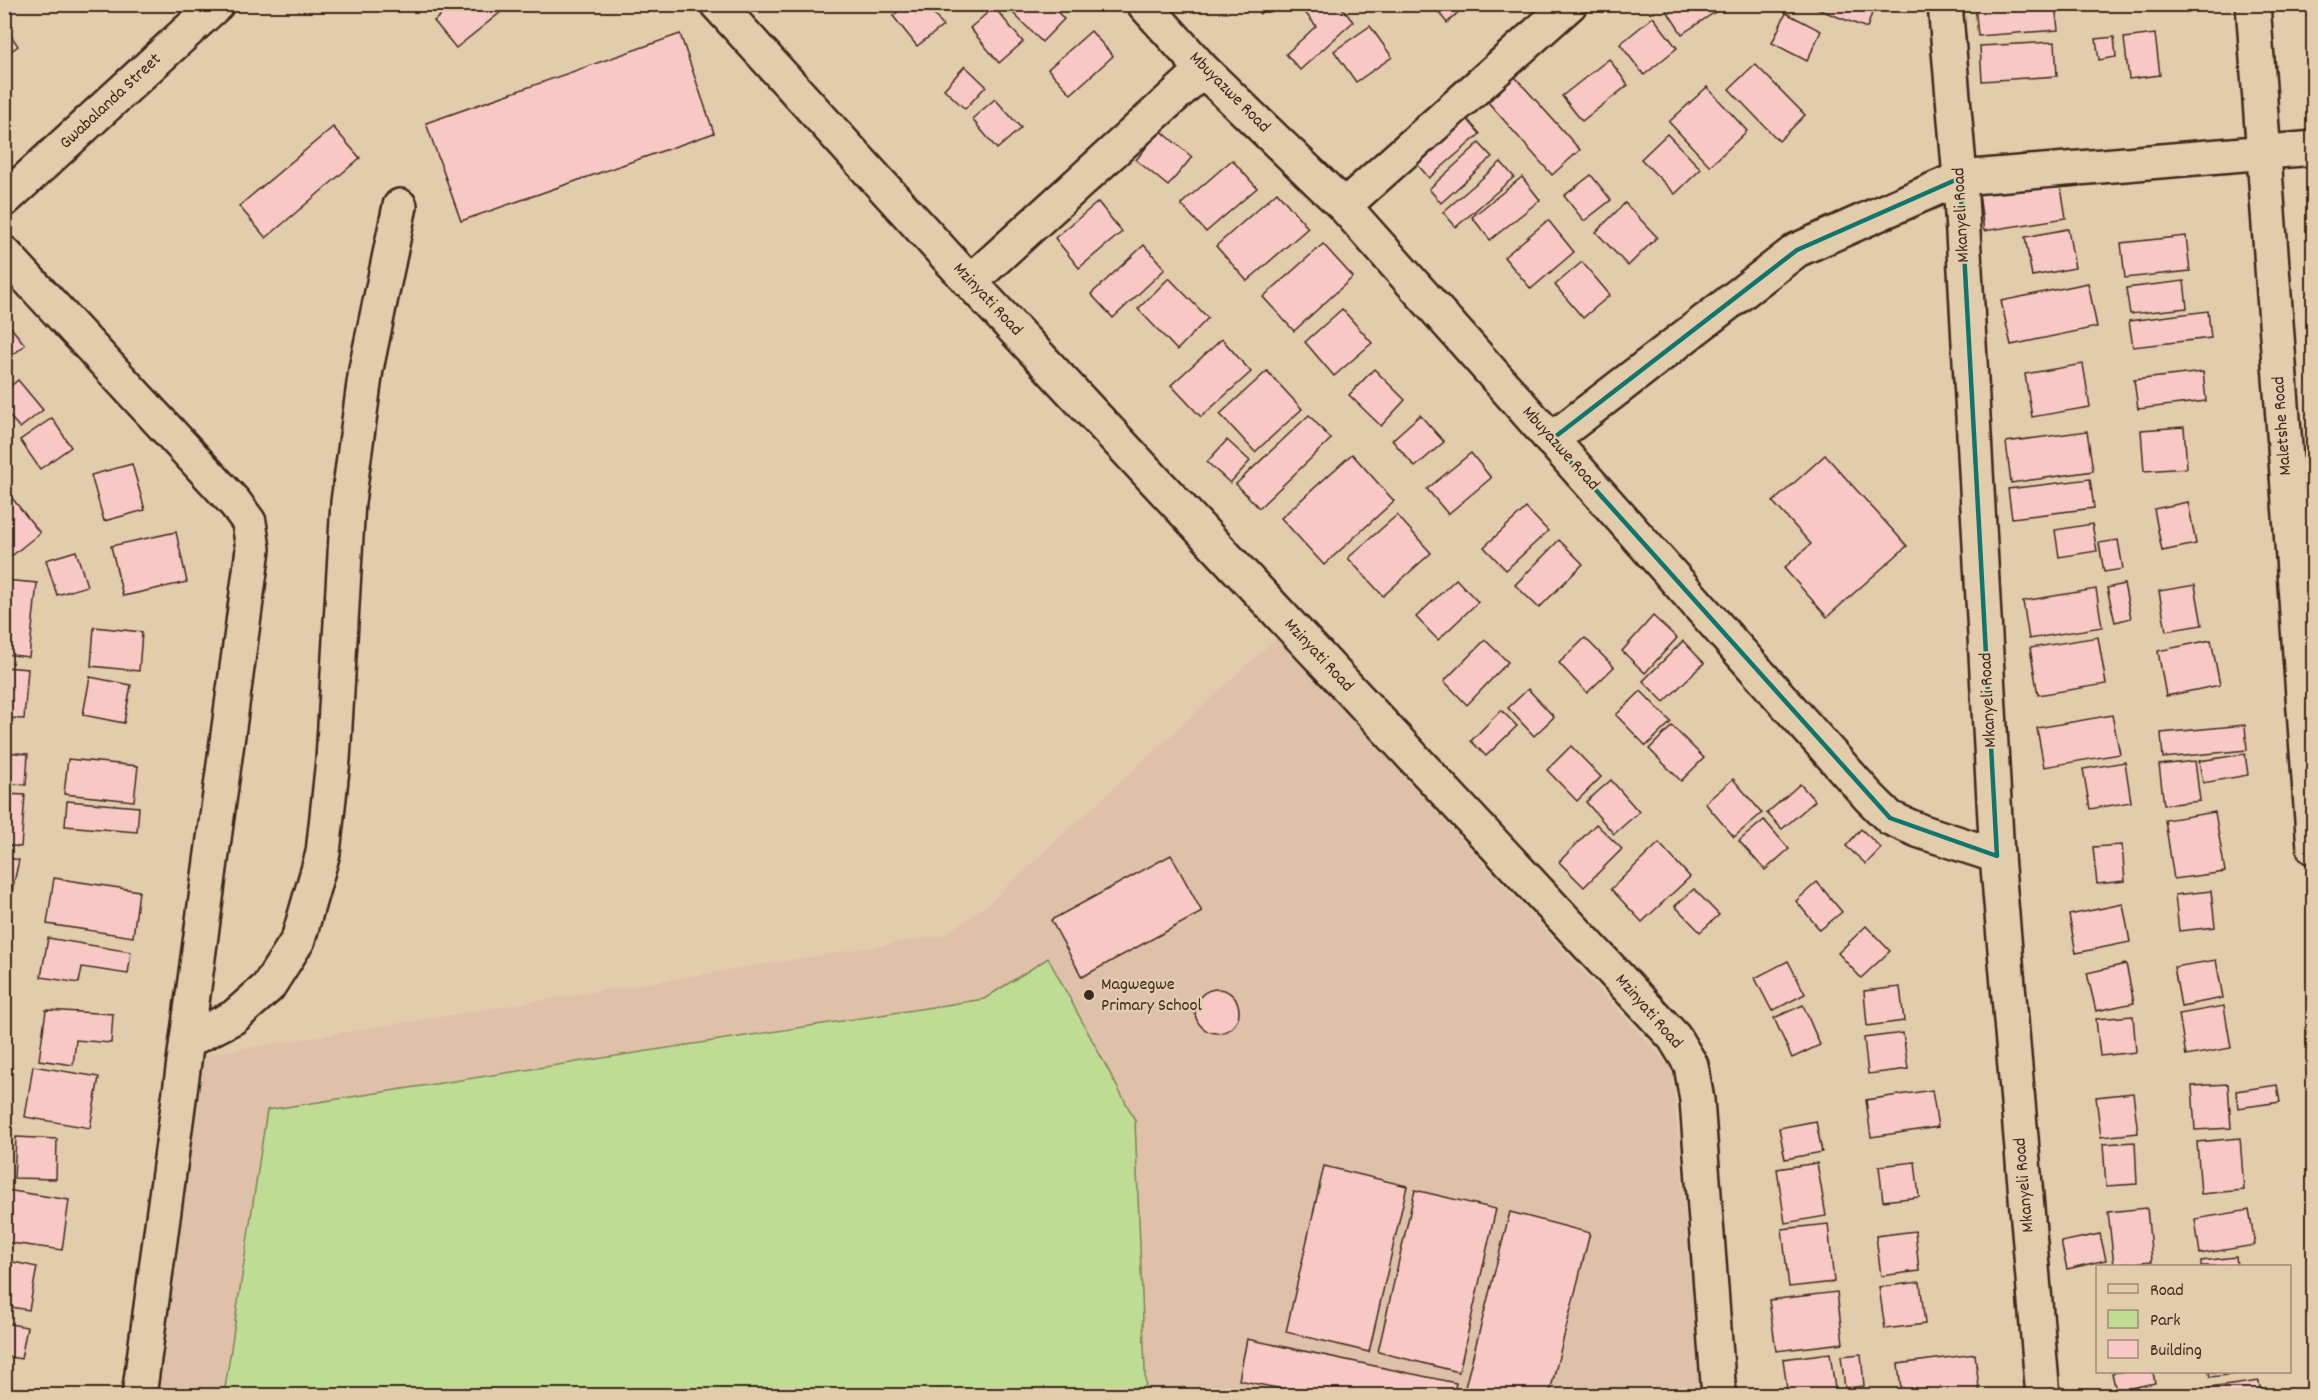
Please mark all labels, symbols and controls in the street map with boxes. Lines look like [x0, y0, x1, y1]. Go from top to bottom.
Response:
street label: Mbuyazwe Road [1183, 47, 1275, 139]
street label: Gwabalanda Street [55, 48, 168, 156]
street label: Mkanyeli Road [1947, 167, 1977, 263]
street label: Mzinyati Road [946, 258, 1028, 342]
street label: Maletshe Road [2267, 376, 2299, 476]
street label: Mbuyazwe Road [1515, 401, 1605, 497]
street label: Mzinyati Road [1277, 614, 1359, 698]
street label: Mkanyeli Road [1974, 652, 2004, 748]
street label: Mzinyati Road [1608, 969, 1688, 1055]
place label: Magwegwe Primary School [1101, 973, 1202, 1019]
marker: Magwegwe Primary School [1082, 988, 1096, 1002]
street label: Mkanyeli Road [2008, 1136, 2042, 1234]
legend [2096, 1265, 2291, 1373]
text: Road [2150, 1279, 2184, 1304]
text: Park [2150, 1309, 2181, 1334]
text: Building [2150, 1339, 2202, 1364]

